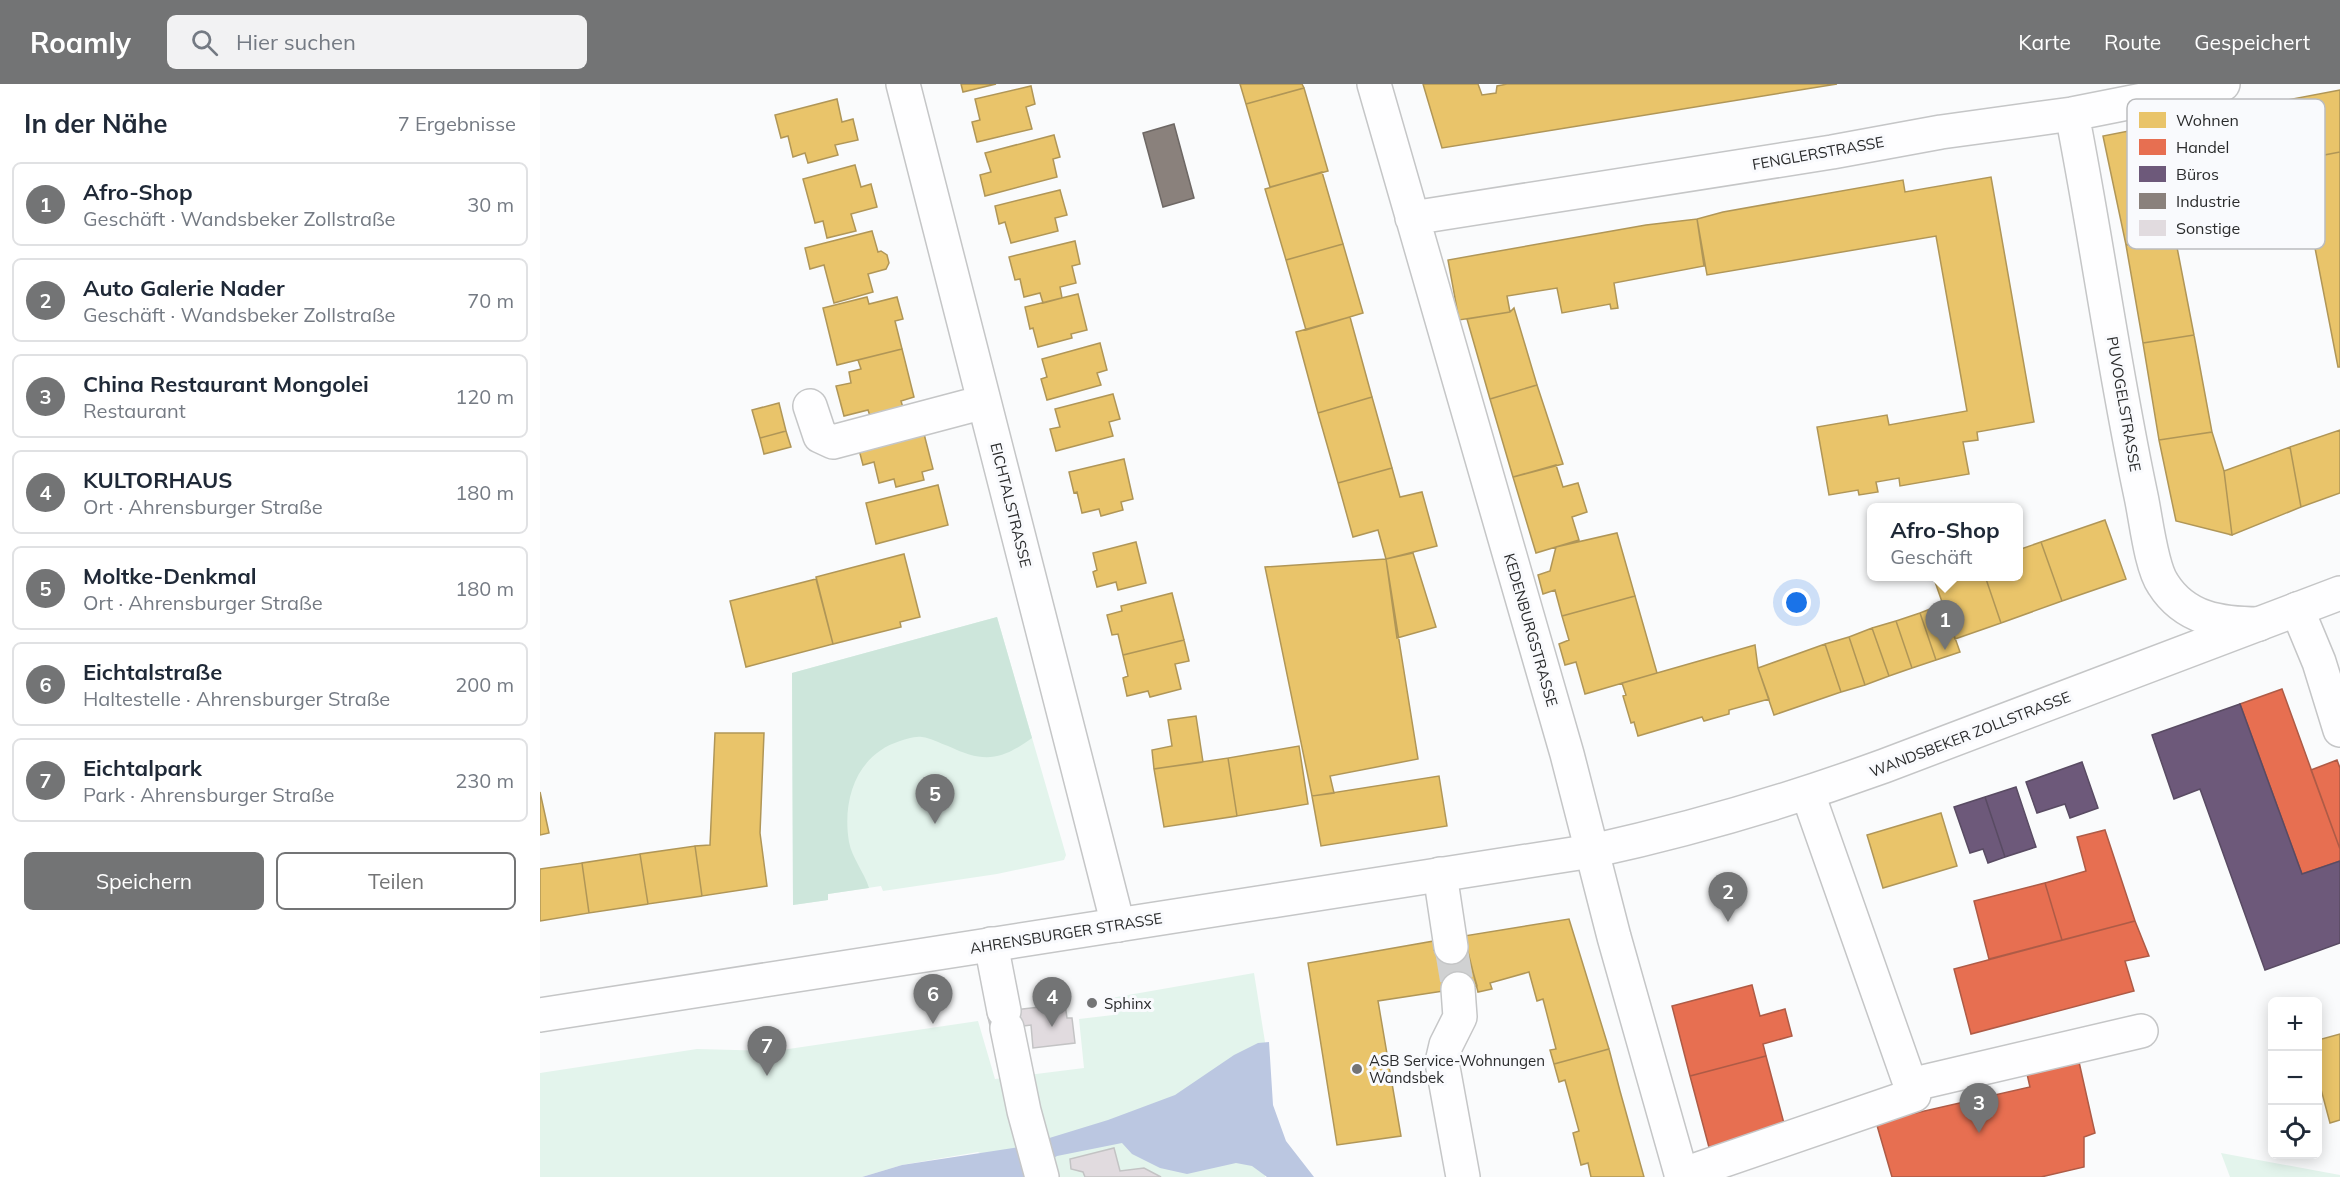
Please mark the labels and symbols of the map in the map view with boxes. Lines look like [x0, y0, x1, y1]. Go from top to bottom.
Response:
legend [2127, 99, 2325, 249]
text: Wohnen [2176, 110, 2239, 130]
street label: FENGLERSTRASSE [1751, 132, 1886, 174]
text: Handel [2176, 137, 2229, 157]
text: Büros [2176, 164, 2219, 184]
text: Industrie [2176, 191, 2240, 211]
text: Sonstige [2176, 218, 2240, 238]
street label: PUVOGELSTRASSE [2103, 335, 2145, 473]
street label: EICHTALSTRASSE [986, 441, 1036, 570]
street label: KEDENBURGSTRASSE [1500, 551, 1562, 709]
your location [1782, 588, 1811, 617]
pin: 1 [1926, 600, 1964, 650]
street label: WANDSBEKER ZOLLSTRASSE [1867, 687, 2073, 781]
pin: 5 [916, 774, 954, 824]
pin: 2 [1708, 872, 1748, 922]
street label: AHRENSBURGER STRASSE [968, 908, 1164, 958]
pin: 6 [914, 974, 952, 1024]
pin: 4 [1032, 978, 1072, 1027]
place label: Sphinx [1104, 994, 1152, 1013]
marker: Sphinx [1085, 996, 1099, 1010]
pin: 7 [748, 1026, 786, 1076]
place label: ASB Service-Wohnungen Wandsbek [1369, 1051, 1545, 1087]
marker: ASB Service-Wohnungen Wandsbek [1350, 1062, 1364, 1076]
pin: 3 [1960, 1084, 1998, 1133]

